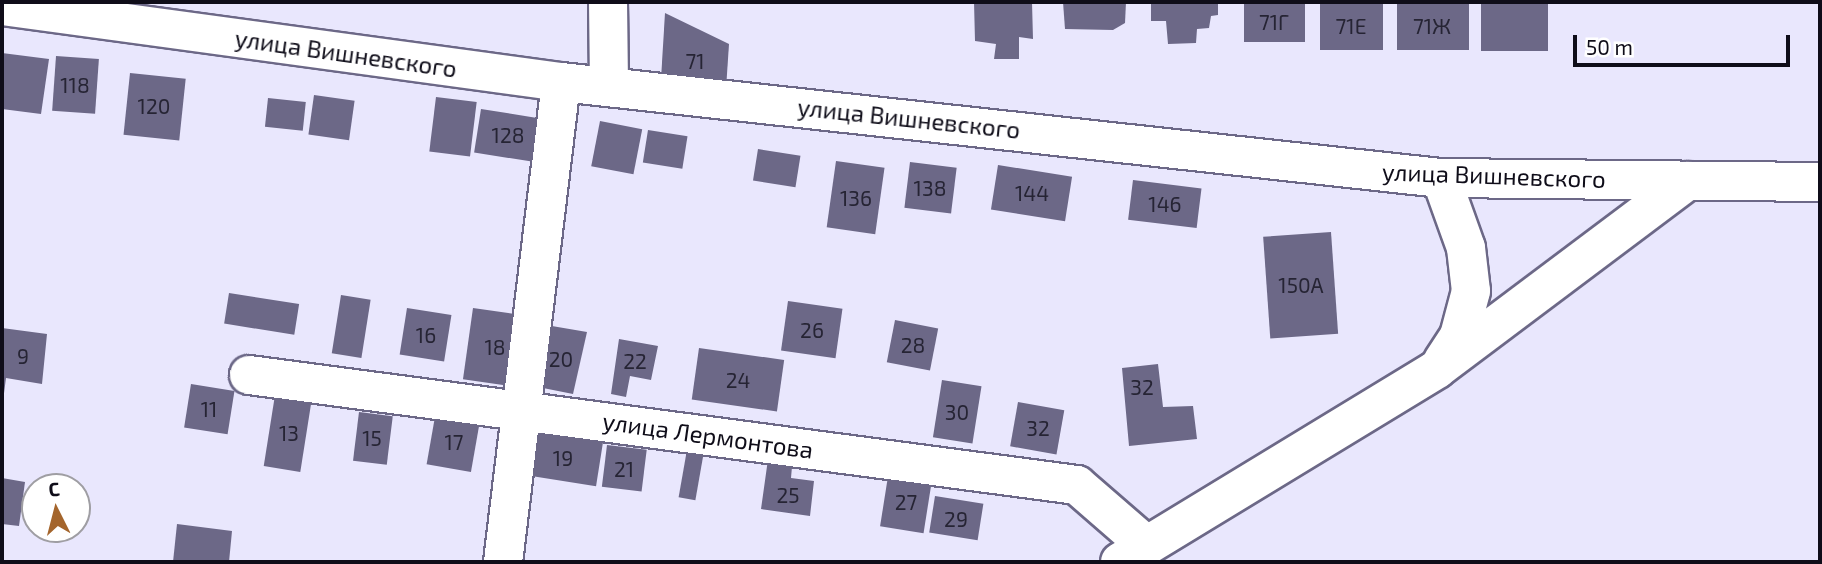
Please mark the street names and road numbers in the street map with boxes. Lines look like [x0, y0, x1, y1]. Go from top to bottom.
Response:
street label: улица Вишневского [233, 23, 459, 83]
street label: улица Вишневского [796, 92, 1022, 144]
street label: улица Вишневского [1382, 157, 1606, 193]
street label: улица Лермонтова [601, 406, 815, 464]

